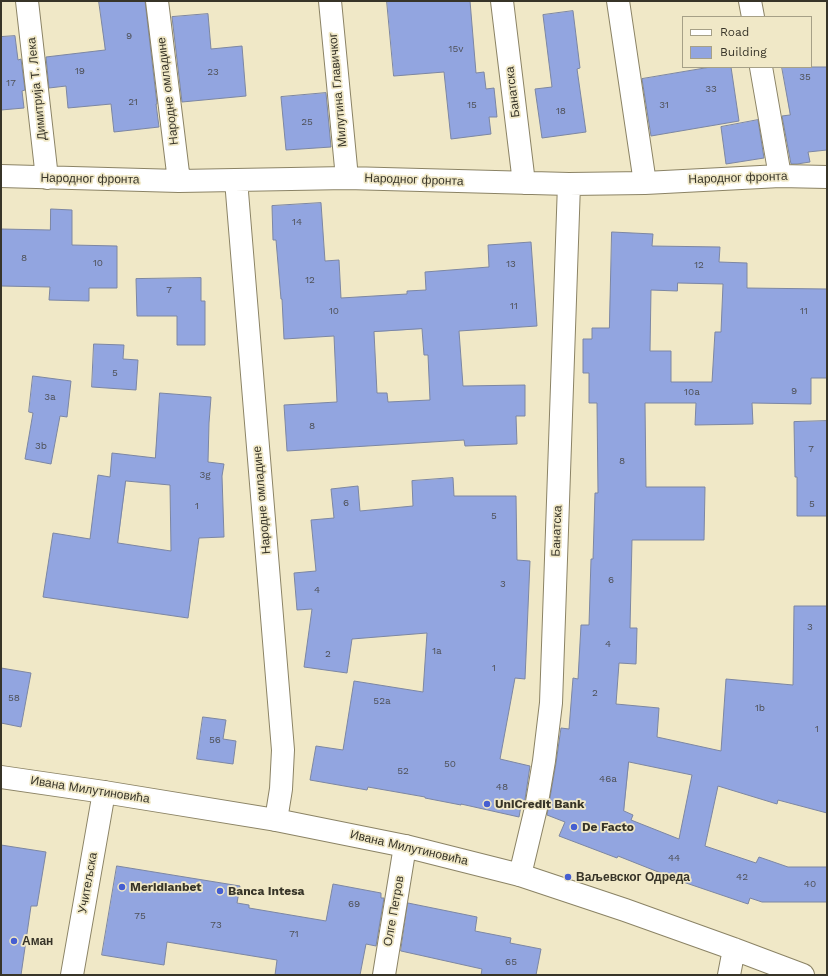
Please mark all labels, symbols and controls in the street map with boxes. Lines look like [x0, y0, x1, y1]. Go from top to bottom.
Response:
legend [682, 16, 812, 68]
text: Road [720, 25, 749, 39]
house number: 9 [126, 30, 132, 42]
street label: Милутина Главичког [326, 32, 350, 148]
street label: Народне омладине [154, 36, 182, 146]
street label: Димитрија Т. Лека [24, 37, 50, 141]
house number: 15v [449, 43, 463, 55]
text: Building [720, 45, 767, 59]
house number: 19 [75, 65, 85, 77]
house number: 23 [207, 66, 219, 78]
street label: Банатска [503, 66, 523, 118]
house number: 35 [799, 71, 811, 83]
house number: 17 [6, 77, 16, 89]
house number: 33 [705, 83, 717, 95]
house number: 21 [128, 96, 138, 108]
house number: 15 [467, 99, 477, 111]
house number: 31 [659, 99, 669, 111]
house number: 18 [556, 105, 566, 117]
house number: 25 [301, 116, 313, 128]
street label: Народног фронта [688, 169, 788, 187]
street label: Народног фронта [40, 171, 140, 187]
street label: Народног фронта [364, 171, 464, 189]
house number: 14 [292, 216, 302, 228]
house number: 8 [21, 252, 27, 264]
house number: 10 [93, 257, 103, 269]
house number: 13 [506, 258, 516, 270]
house number: 12 [694, 259, 704, 271]
house number: 12 [305, 274, 315, 286]
house number: 7 [166, 284, 172, 296]
house number: 11 [510, 300, 518, 312]
house number: 10 [329, 305, 339, 317]
house number: 11 [800, 305, 808, 317]
house number: 5 [112, 367, 118, 379]
house number: 9 [791, 385, 797, 397]
house number: 10a [684, 386, 700, 398]
house number: 3a [44, 391, 56, 403]
house number: 8 [309, 420, 315, 432]
house number: 3b [35, 440, 47, 452]
house number: 7 [808, 443, 814, 455]
street label: Народне омладине [250, 445, 274, 555]
house number: 8 [619, 455, 625, 467]
house number: 3g [199, 469, 211, 481]
house number: 6 [343, 497, 349, 509]
house number: 5 [809, 498, 815, 510]
house number: 1 [195, 500, 199, 512]
street label: Банатска [549, 505, 565, 557]
house number: 5 [491, 510, 497, 522]
house number: 6 [608, 574, 614, 586]
house number: 3 [500, 578, 506, 590]
house number: 4 [314, 584, 320, 596]
house number: 3 [807, 621, 813, 633]
house number: 4 [605, 638, 611, 650]
house number: 1a [432, 645, 442, 657]
house number: 2 [325, 648, 331, 660]
house number: 1 [492, 662, 496, 674]
house number: 2 [592, 687, 598, 699]
house number: 58 [8, 692, 20, 704]
house number: 52a [373, 695, 391, 707]
house number: 1b [755, 702, 765, 714]
house number: 1 [815, 723, 819, 735]
house number: 56 [209, 734, 221, 746]
house number: 50 [444, 758, 456, 770]
house number: 52 [397, 765, 409, 777]
street label: Ивана Милутиновића [29, 773, 151, 807]
house number: 46a [599, 773, 617, 785]
house number: 48 [496, 781, 508, 793]
place label: UniCredit Bank [495, 797, 584, 811]
marker: UniCredit Bank [482, 799, 492, 809]
place label: De Facto [582, 820, 634, 834]
marker: De Facto [569, 822, 579, 832]
street label: Ивана Милутиновића [349, 827, 469, 869]
street label: Учитељска [76, 851, 100, 915]
house number: 44 [668, 852, 680, 864]
place label: Ваљевског Одреда [576, 870, 690, 884]
house number: 42 [736, 871, 748, 883]
marker: Ваљевског Одреда [563, 872, 573, 882]
street label: Олге Петров [381, 875, 407, 947]
house number: 40 [804, 878, 816, 890]
place label: Meridianbet [130, 880, 202, 894]
marker: Meridianbet [117, 882, 127, 892]
place label: Banca Intesa [228, 884, 305, 898]
marker: Banca Intesa [215, 886, 225, 896]
house number: 69 [348, 898, 360, 910]
house number: 75 [134, 910, 146, 922]
house number: 73 [210, 919, 222, 931]
house number: 71 [289, 928, 299, 940]
place label: Аман [22, 934, 53, 948]
marker: Аман [9, 936, 19, 946]
house number: 65 [505, 956, 517, 968]

